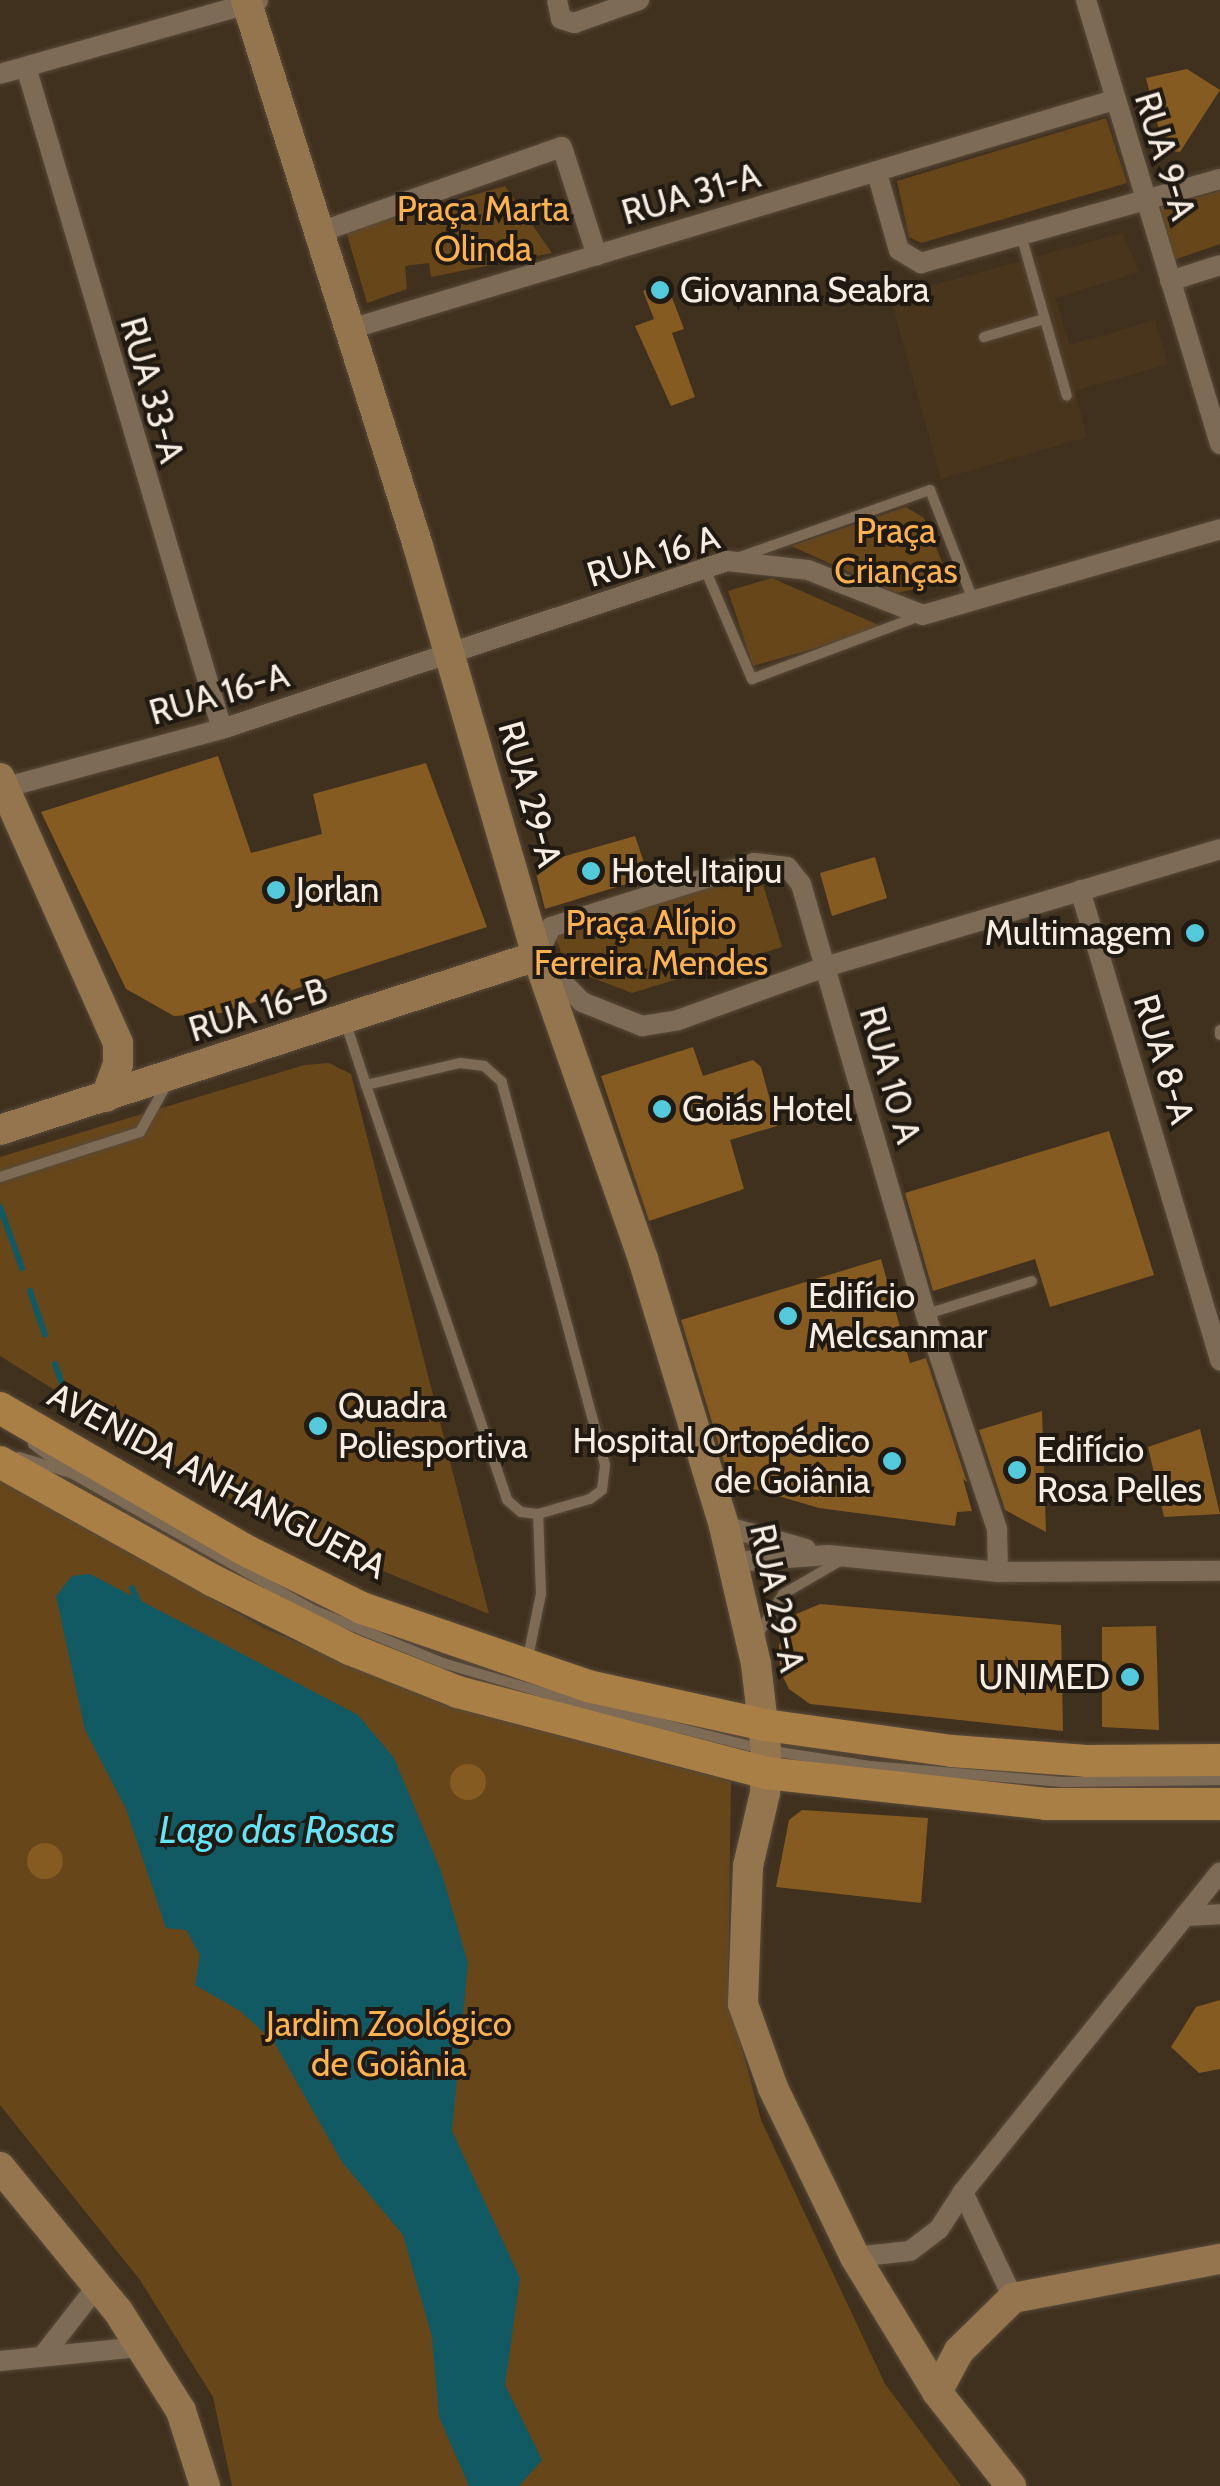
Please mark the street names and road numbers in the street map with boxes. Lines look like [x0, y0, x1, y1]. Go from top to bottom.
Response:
street label: RUA 9-A [1126, 87, 1204, 225]
street label: RUA 31-A [617, 154, 765, 234]
street label: RUA 33-A [111, 312, 193, 468]
street label: RUA 16 A [582, 516, 724, 596]
street label: RUA 16-A [144, 654, 294, 734]
street label: RUA 29-A [489, 716, 571, 872]
street label: RUA 16-B [184, 969, 332, 1051]
street label: RUA 8-A [1124, 989, 1204, 1129]
street label: RUA 10 A [850, 1002, 930, 1148]
street label: AVENIDA ANHANGUERA [41, 1374, 393, 1588]
street label: RUA 29-A [741, 1520, 813, 1676]

